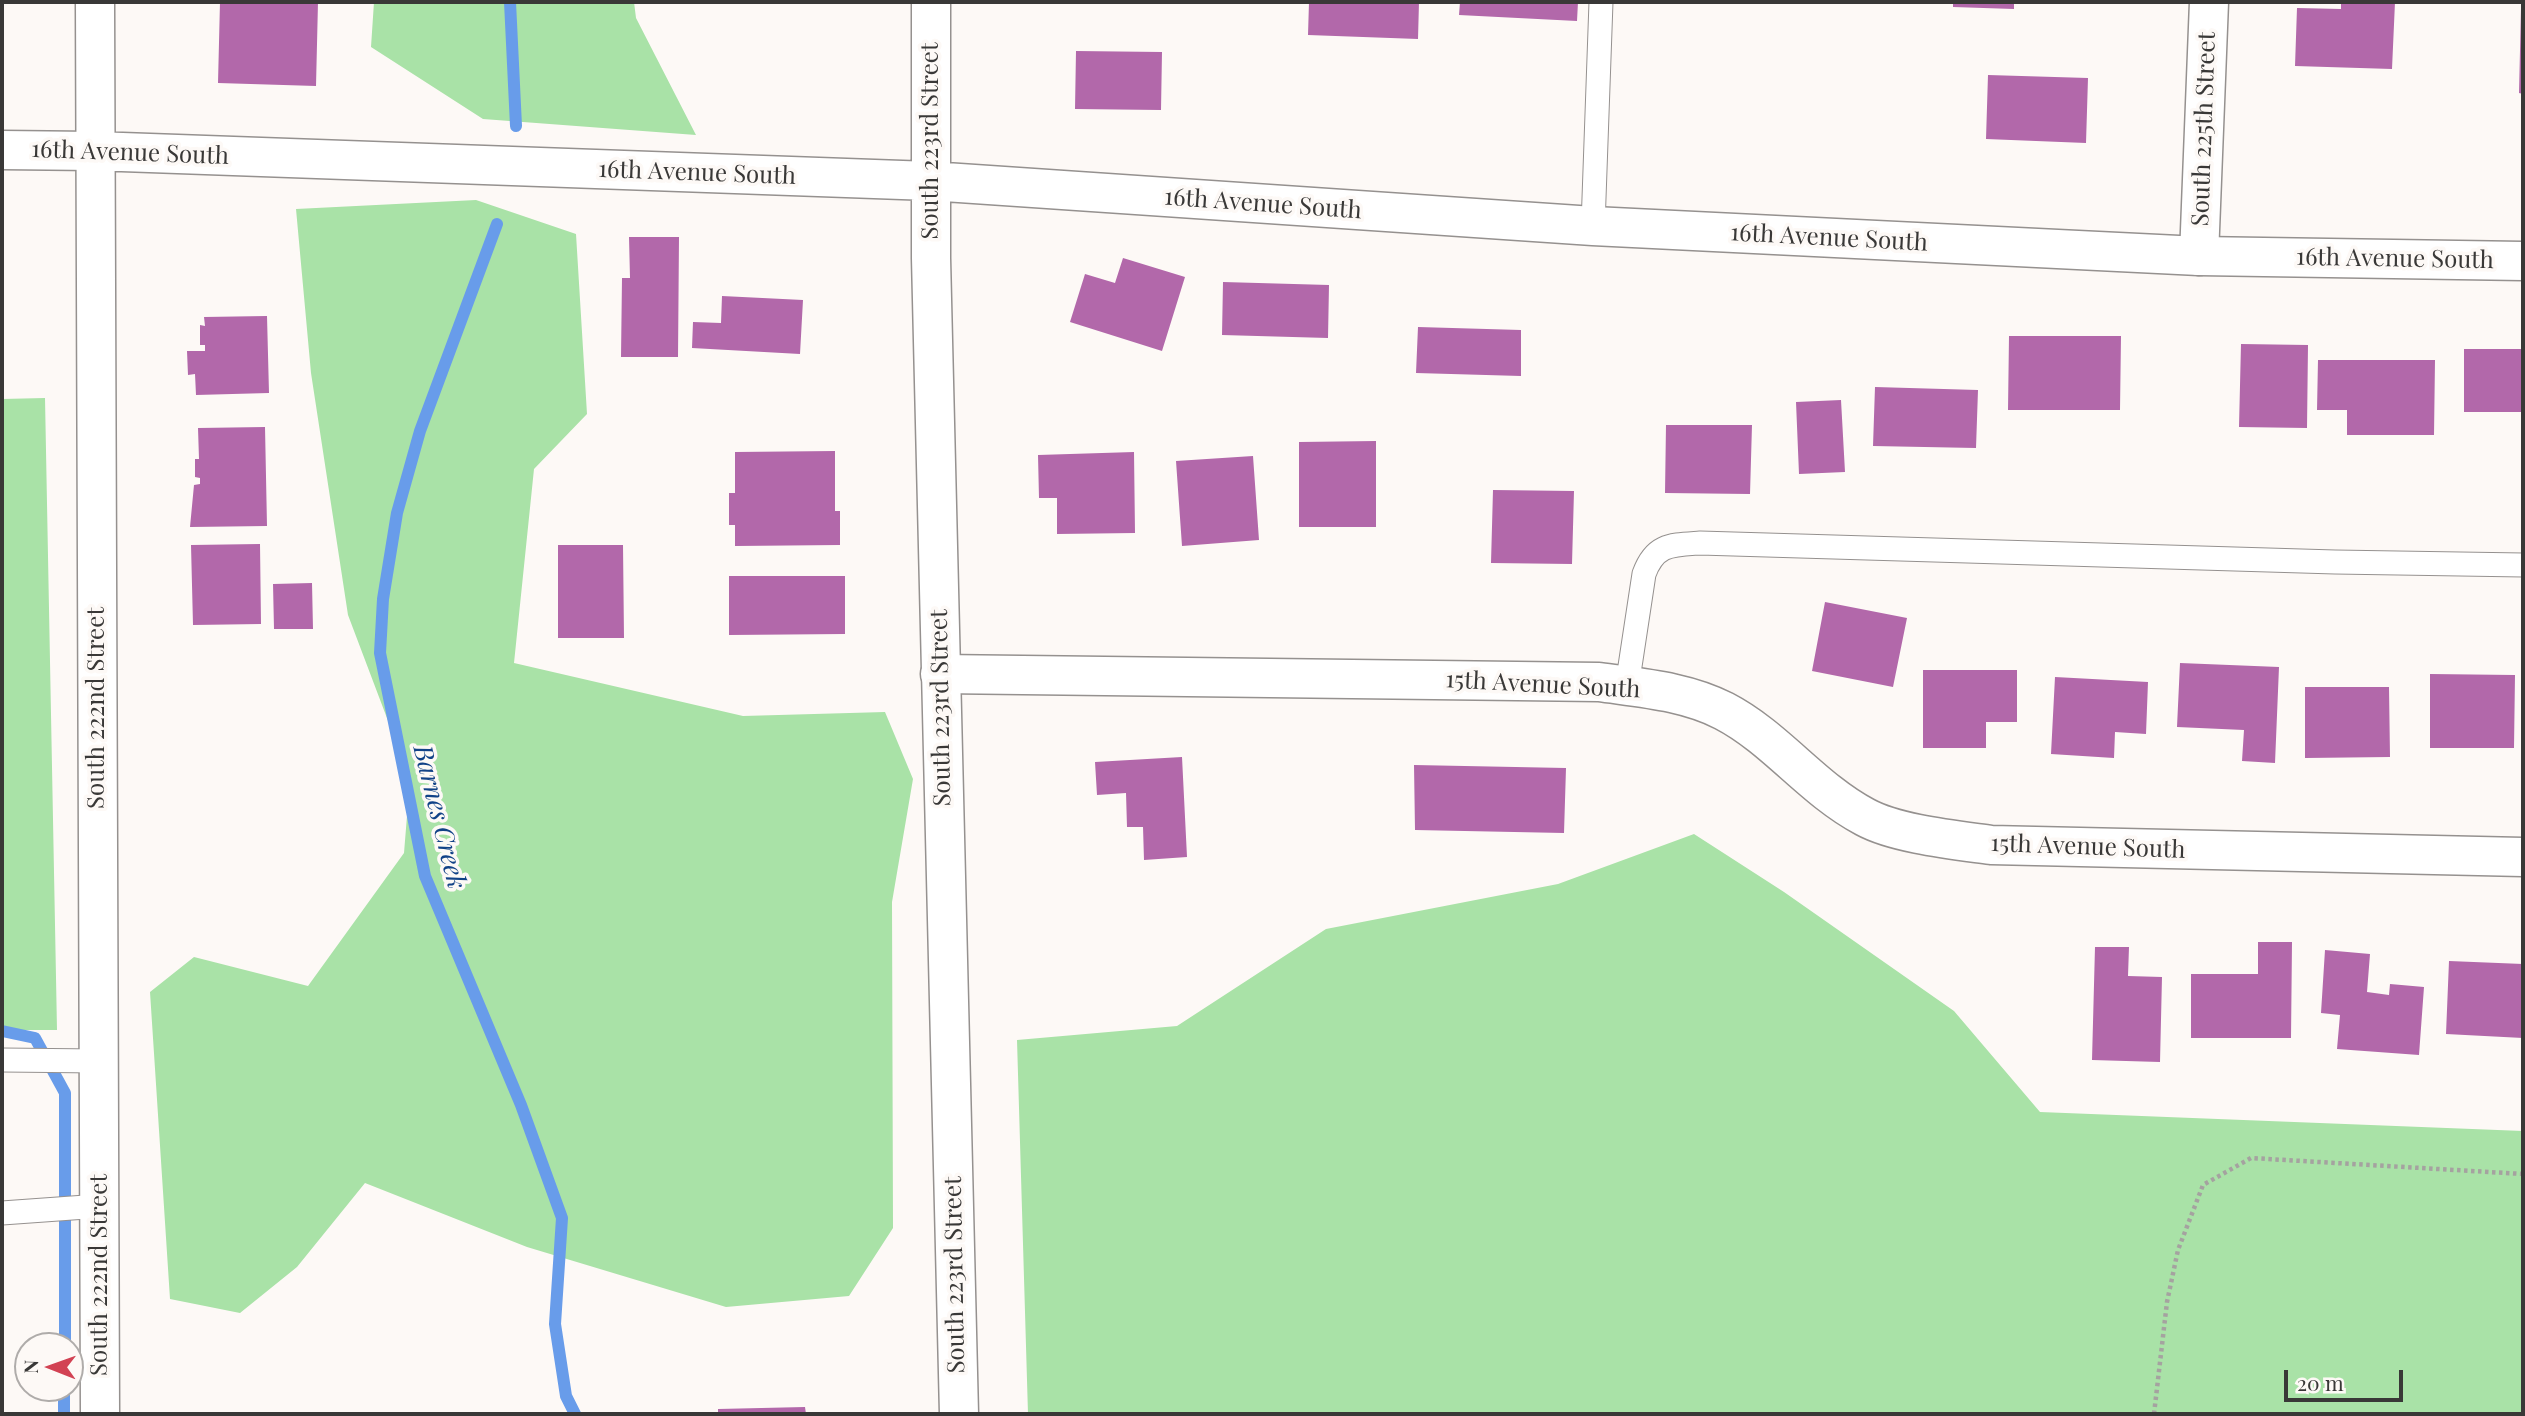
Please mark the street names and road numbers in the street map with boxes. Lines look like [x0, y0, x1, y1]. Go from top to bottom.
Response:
street label: South 225th Street [2186, 31, 2222, 227]
street label: South 223rd Street [917, 42, 945, 240]
street label: 16th Avenue South [31, 135, 229, 171]
street label: 16th Avenue South [598, 155, 796, 191]
street label: 16th Avenue South [1163, 183, 1363, 225]
street label: 16th Avenue South [1730, 218, 1928, 258]
street label: 16th Avenue South [2296, 243, 2494, 275]
street label: South 222nd Street [83, 607, 111, 809]
street label: South 223rd Street [925, 609, 957, 807]
street label: 15th Avenue South [1445, 666, 1641, 704]
street label: 15th Avenue South [1990, 829, 2186, 865]
street label: South 222nd Street [86, 1174, 114, 1376]
street label: South 223rd Street [939, 1176, 971, 1374]

